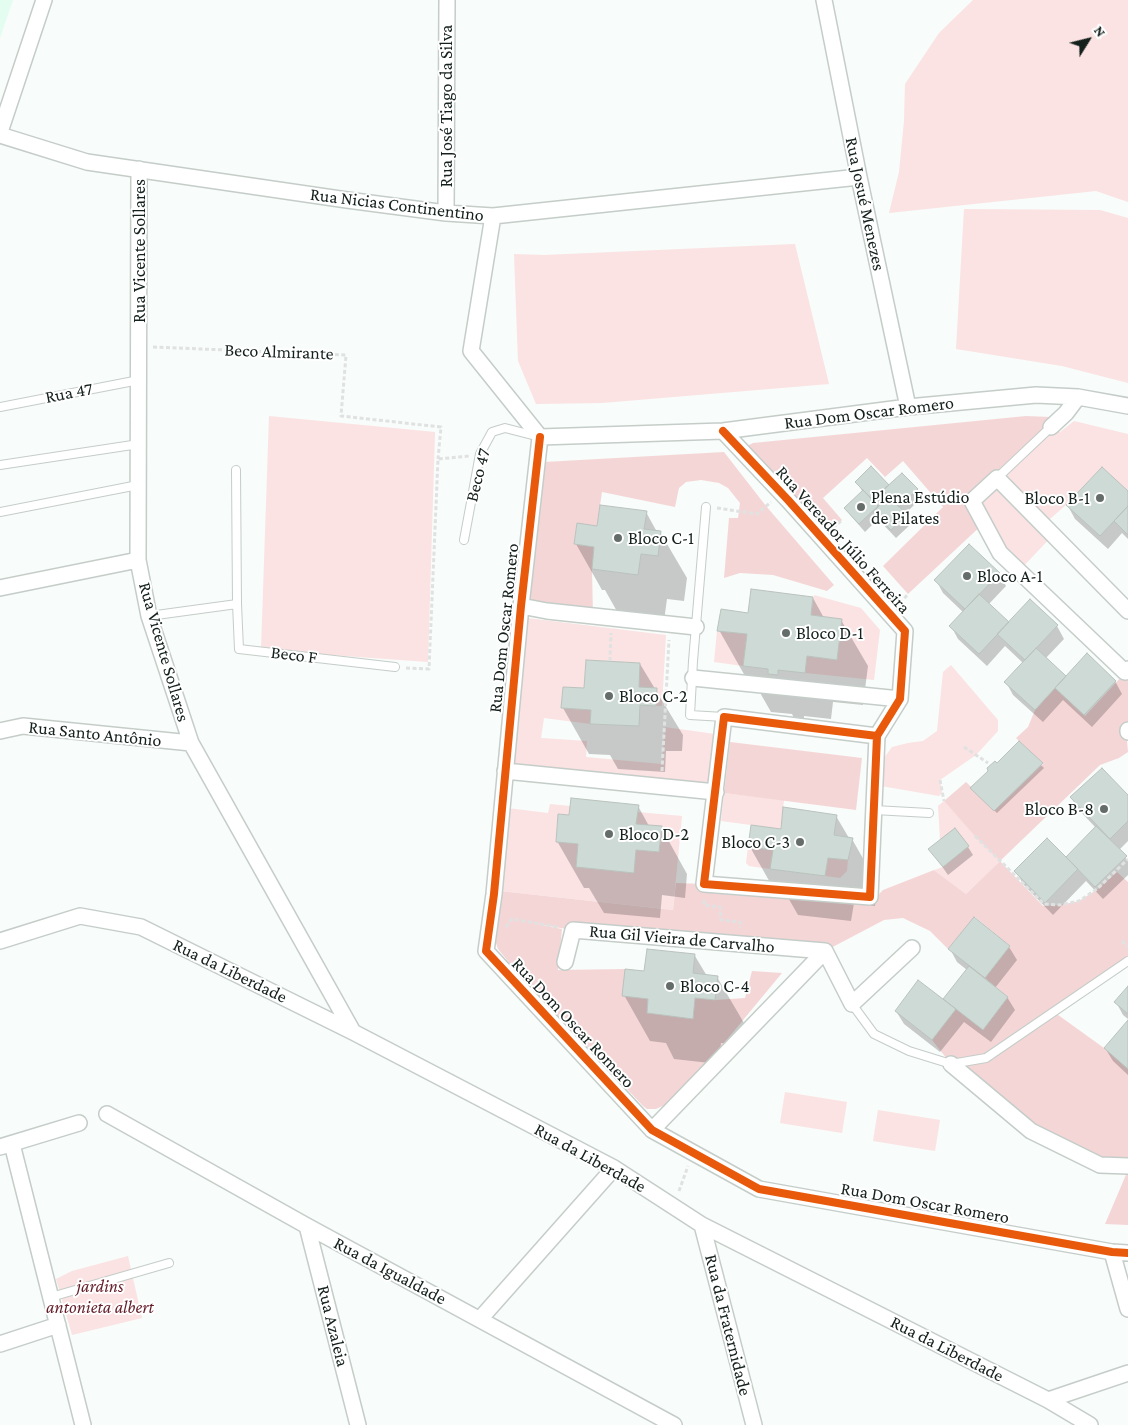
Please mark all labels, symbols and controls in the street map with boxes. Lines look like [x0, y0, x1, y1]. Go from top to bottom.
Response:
north arrow [1063, 15, 1113, 65]
text: N [1091, 23, 1109, 40]
street label: Rua José Tiago da Silva [435, 25, 457, 187]
street label: Rua Josué Menezes [840, 135, 890, 273]
street label: Rua Vicente Sollares [128, 179, 150, 323]
street label: Rua Nicias Continentino [309, 184, 485, 226]
street label: Beco Almirante [224, 339, 334, 365]
street label: Rua 47 [43, 378, 95, 408]
street label: Rua Dom Oscar Romero [783, 392, 955, 434]
street label: Beco 47 [461, 446, 495, 504]
street label: Rua Vereador Júlio Ferreira [771, 462, 915, 618]
place label: Plena Estúdio de Pilates [871, 486, 970, 528]
place label: Bloco B-1 [1025, 487, 1090, 509]
marker: Bloco B-1 [1094, 492, 1106, 504]
marker: Plena Estúdio de Pilates [855, 501, 867, 513]
place label: Bloco C-1 [628, 527, 694, 549]
marker: Bloco C-1 [612, 532, 624, 544]
street label: Rua Dom Oscar Romero [484, 542, 524, 714]
place label: Bloco A-1 [977, 565, 1043, 587]
marker: Bloco A-1 [961, 570, 973, 582]
street label: Rua Vicente Sollares [134, 580, 194, 724]
place label: Bloco D-1 [796, 622, 864, 644]
marker: Bloco D-1 [780, 627, 792, 639]
street label: Beco F [270, 641, 318, 669]
place label: Bloco C-2 [619, 685, 688, 707]
marker: Bloco C-2 [603, 690, 615, 702]
street label: Rua Santo Antônio [27, 716, 163, 752]
place label: Bloco B-8 [1025, 798, 1094, 820]
marker: Bloco B-8 [1098, 803, 1110, 815]
place label: Bloco D-2 [619, 823, 689, 845]
marker: Bloco D-2 [603, 828, 615, 840]
place label: Bloco C-3 [721, 831, 790, 853]
marker: Bloco C-3 [794, 836, 806, 848]
street label: Rua Gil Vieira de Carvalho [588, 920, 776, 958]
street label: Rua da Liberdade [169, 934, 291, 1008]
street label: Rua Dom Oscar Romero [507, 953, 639, 1093]
place label: Bloco C-4 [680, 975, 750, 997]
marker: Bloco C-4 [664, 980, 676, 992]
street label: Rua da Liberdade [530, 1118, 650, 1198]
street label: Rua Dom Oscar Romero [839, 1178, 1011, 1228]
street label: Rua da Igualdade [330, 1232, 450, 1310]
street label: Rua da Fraternidade [700, 1252, 756, 1398]
park label: jardins antonieta albert [46, 1275, 154, 1318]
street label: Rua Azaleia [312, 1283, 354, 1369]
street label: Rua da Liberdade [887, 1311, 1007, 1387]

